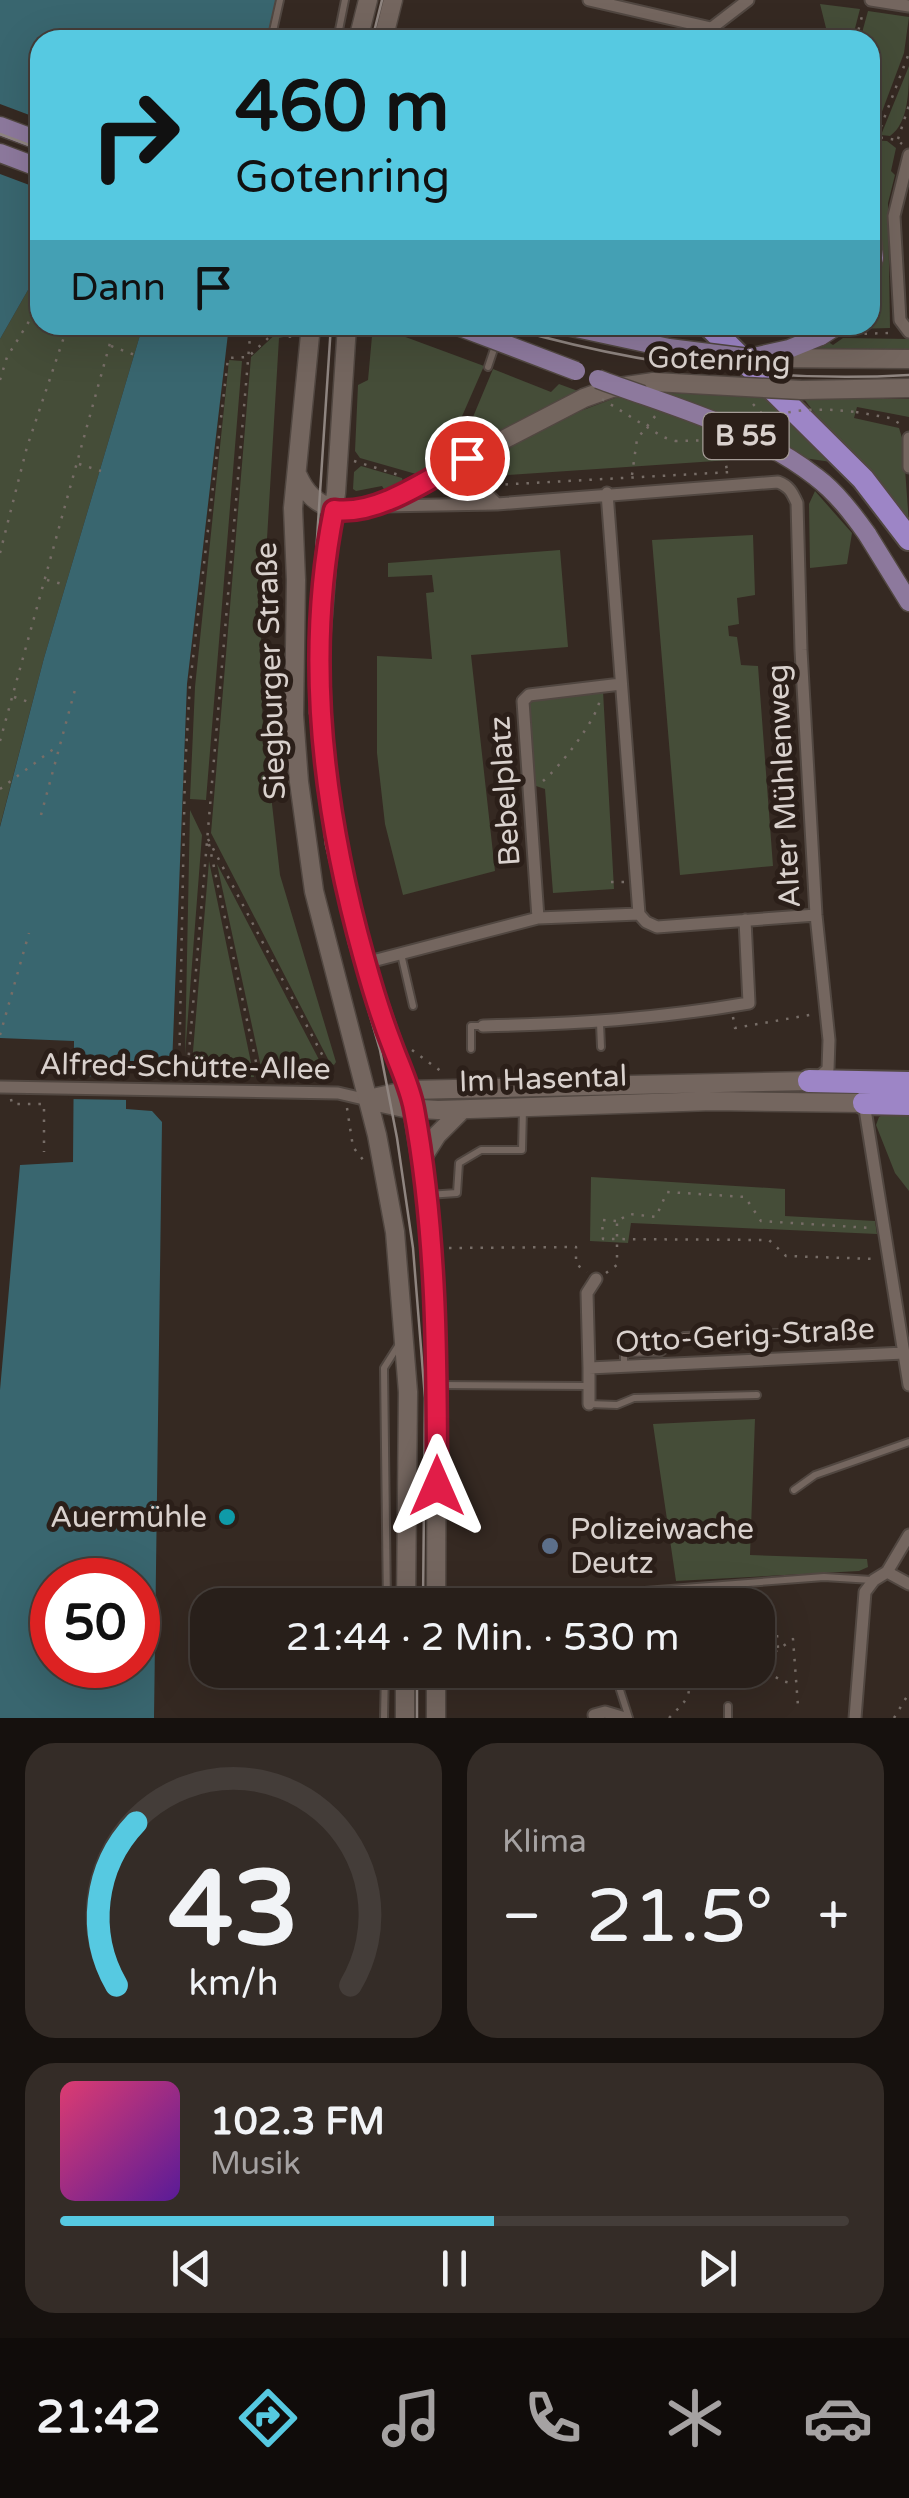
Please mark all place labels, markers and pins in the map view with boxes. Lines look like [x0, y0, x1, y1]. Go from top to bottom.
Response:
pin [425, 416, 510, 501]
place label: Auermühle [50, 1499, 207, 1536]
marker: Auermühle [216, 1506, 238, 1528]
place label: Polizeiwache Deutz [570, 1511, 754, 1582]
marker: Polizeiwache Deutz [539, 1535, 561, 1557]

